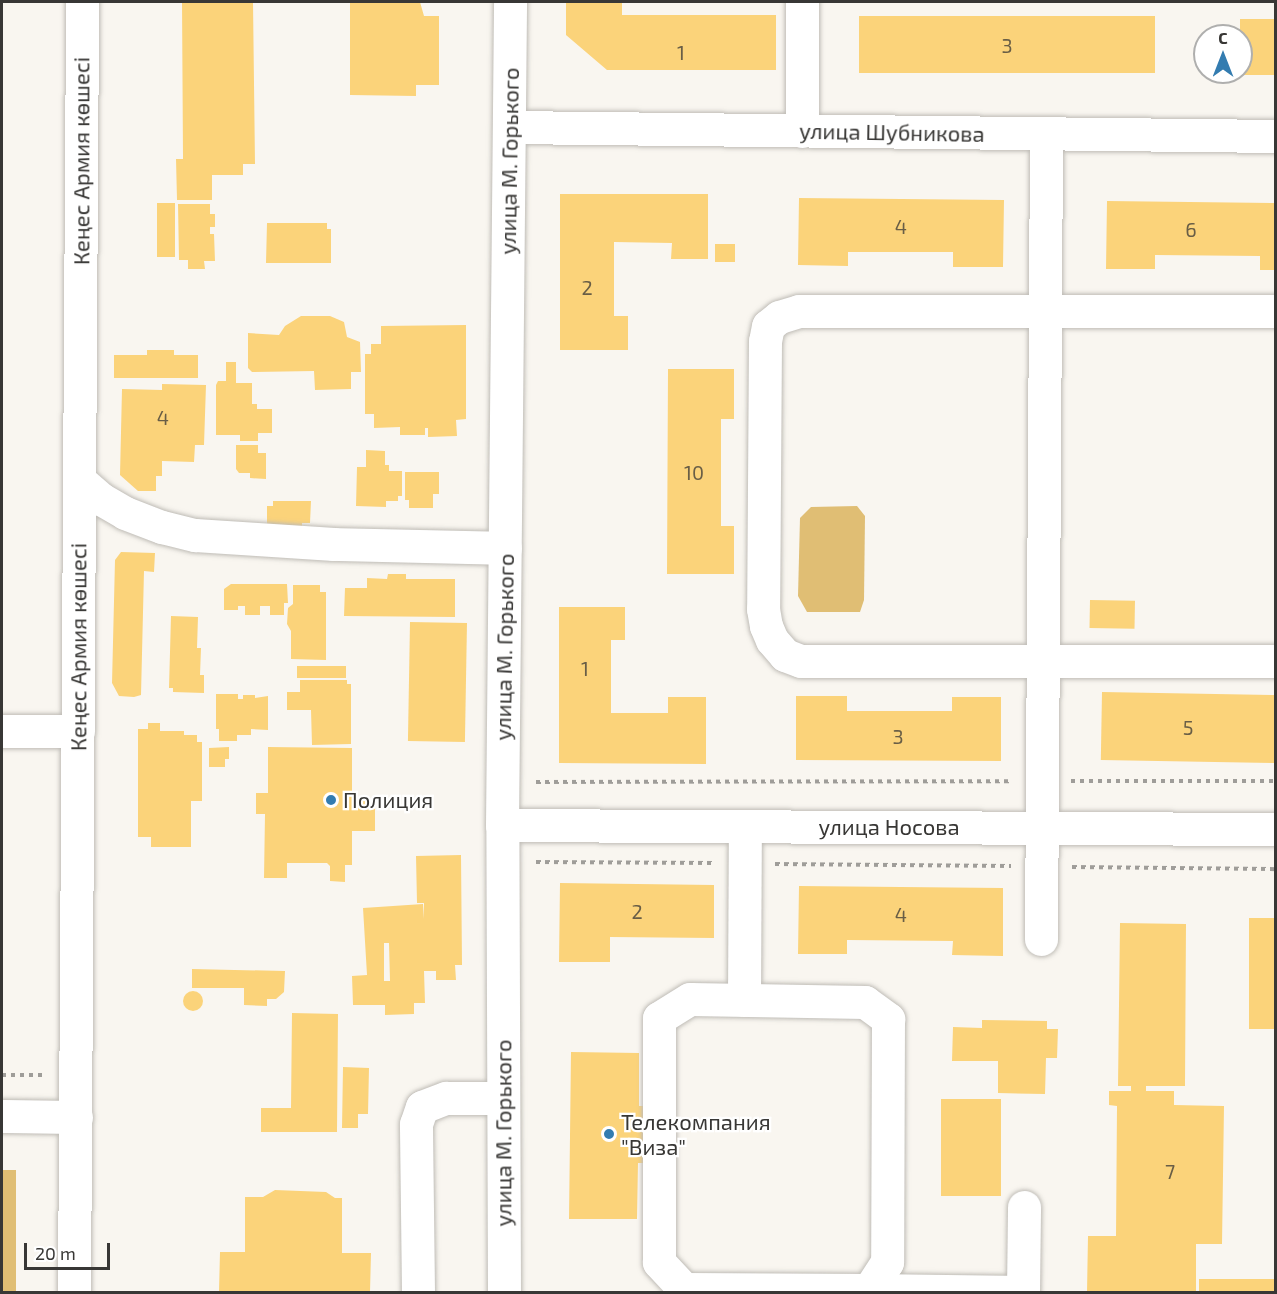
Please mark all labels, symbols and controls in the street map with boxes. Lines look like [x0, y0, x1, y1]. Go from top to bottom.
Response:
north arrow [1193, 24, 1253, 84]
text: С [1218, 28, 1228, 47]
house number: 3 [1001, 33, 1013, 57]
house number: 1 [677, 40, 685, 64]
street label: Кеңес Армия көшесі [68, 57, 94, 265]
street label: улица М. Горького [494, 67, 524, 255]
street label: улица Шубникова [799, 117, 985, 147]
house number: 4 [895, 214, 907, 238]
house number: 6 [1185, 217, 1197, 241]
house number: 2 [581, 275, 593, 299]
house number: 4 [157, 405, 169, 429]
house number: 10 [684, 460, 704, 484]
street label: Кеңес Армия көшесі [65, 543, 91, 751]
street label: улица М. Горького [489, 553, 519, 741]
house number: 1 [581, 656, 589, 680]
house number: 5 [1183, 715, 1193, 739]
house number: 3 [892, 724, 904, 748]
place label: Полиция [343, 787, 433, 813]
marker: Полиция [324, 793, 338, 807]
street label: улица Носова [818, 814, 960, 840]
house number: 2 [631, 899, 643, 923]
house number: 4 [895, 902, 907, 926]
street label: улица М. Горького [490, 1039, 516, 1227]
place label: Телекомпания "Виза" [621, 1108, 771, 1160]
marker: Телекомпания "Виза" [602, 1127, 616, 1141]
house number: 7 [1165, 1159, 1175, 1183]
scale bar [27, 1231, 112, 1269]
text: 20 m [35, 1242, 76, 1264]

